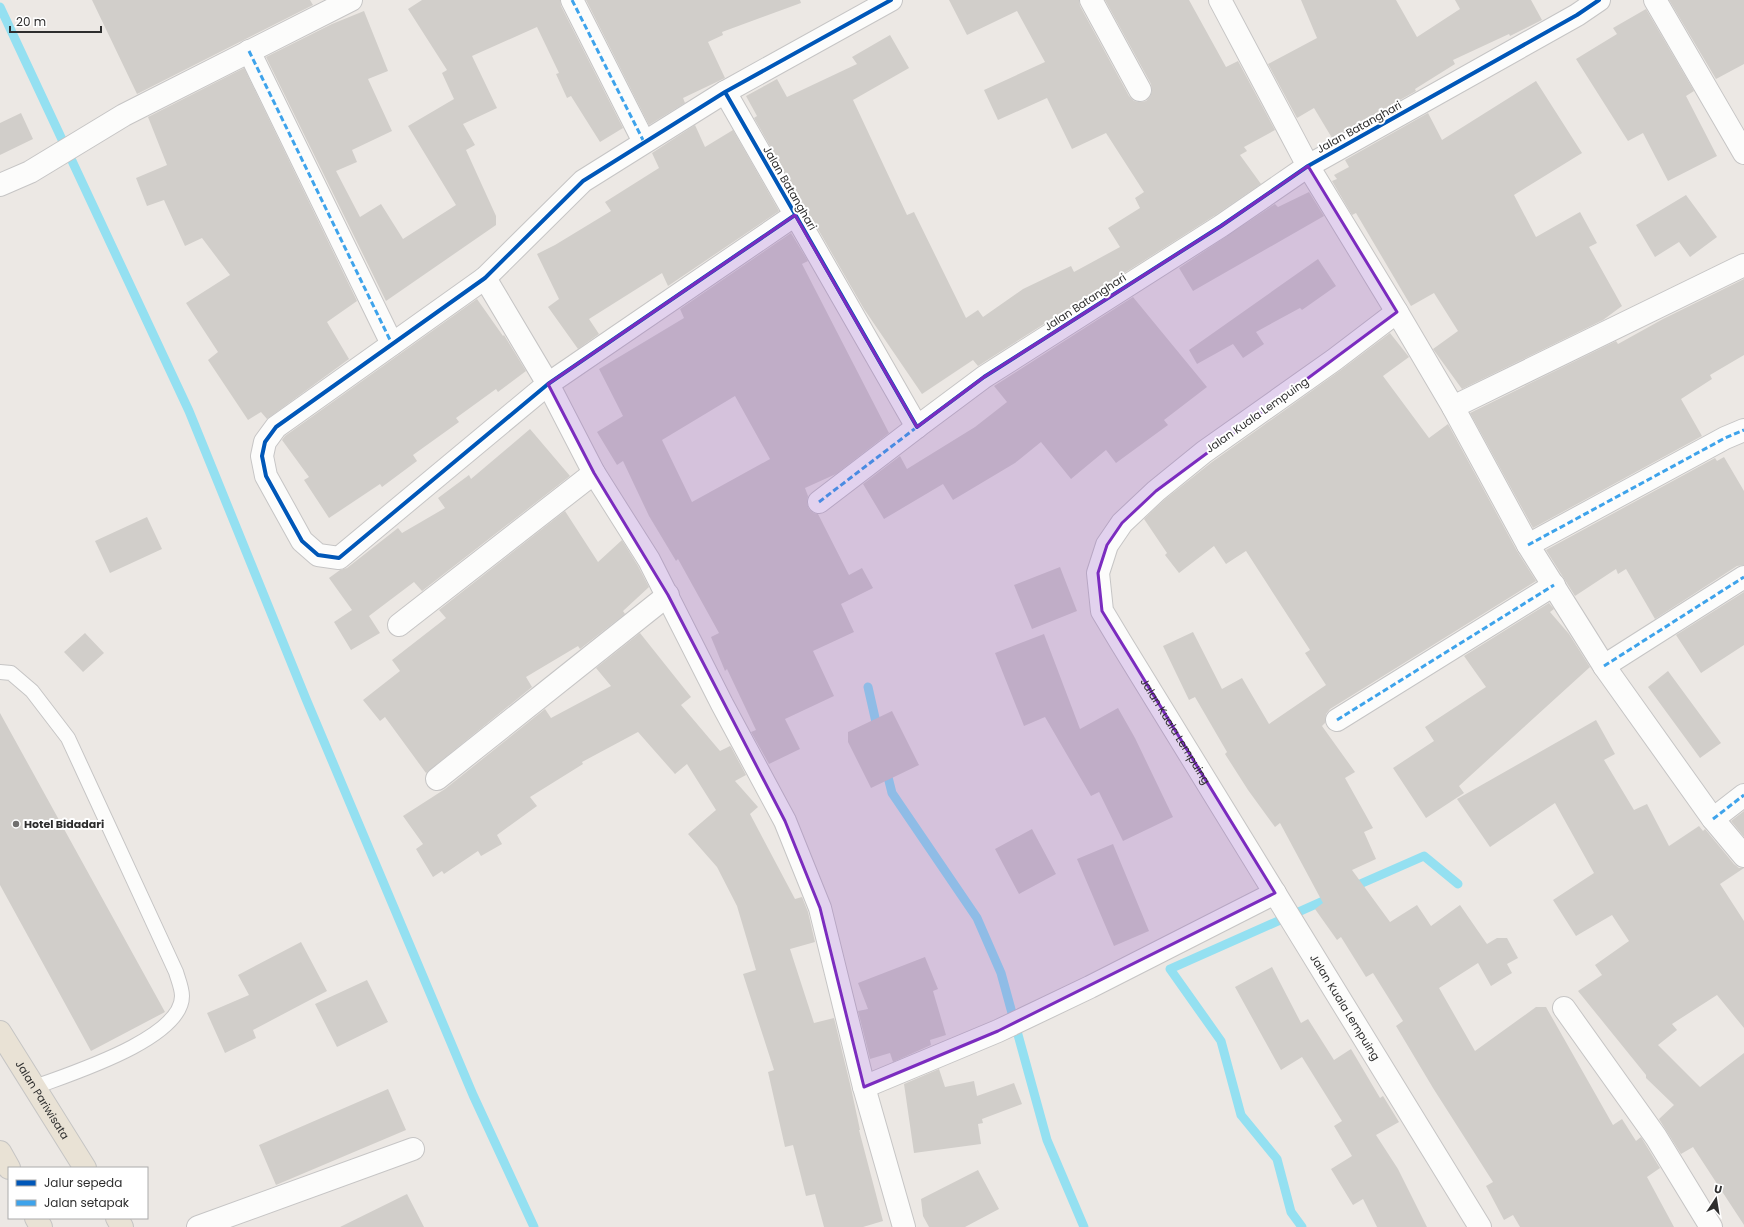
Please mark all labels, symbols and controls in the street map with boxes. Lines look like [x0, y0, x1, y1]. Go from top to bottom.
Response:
scale bar [10, 8, 101, 34]
text: 20 m [16, 13, 46, 30]
street label: Jalan Batanghari [1314, 97, 1405, 157]
street label: Jalan Batanghari [759, 143, 821, 233]
street label: Jalan Batanghari [1041, 269, 1129, 335]
street label: Jalan Kuala Lempuing [1202, 373, 1312, 457]
street label: Jalan Kuala Lempuing [1137, 675, 1214, 787]
place label: Hotel Bidadari [24, 816, 104, 832]
marker: Hotel Bidadari [11, 819, 21, 829]
street label: Jalan Kuala Lempuing [1306, 951, 1384, 1063]
street label: Jalan Pariwisata [12, 1057, 73, 1142]
legend [8, 1167, 148, 1219]
text: Jalur sepeda [44, 1174, 122, 1191]
north arrow [1696, 1179, 1736, 1219]
text: U [1713, 1181, 1724, 1198]
text: Jalan setapak [44, 1194, 130, 1211]

